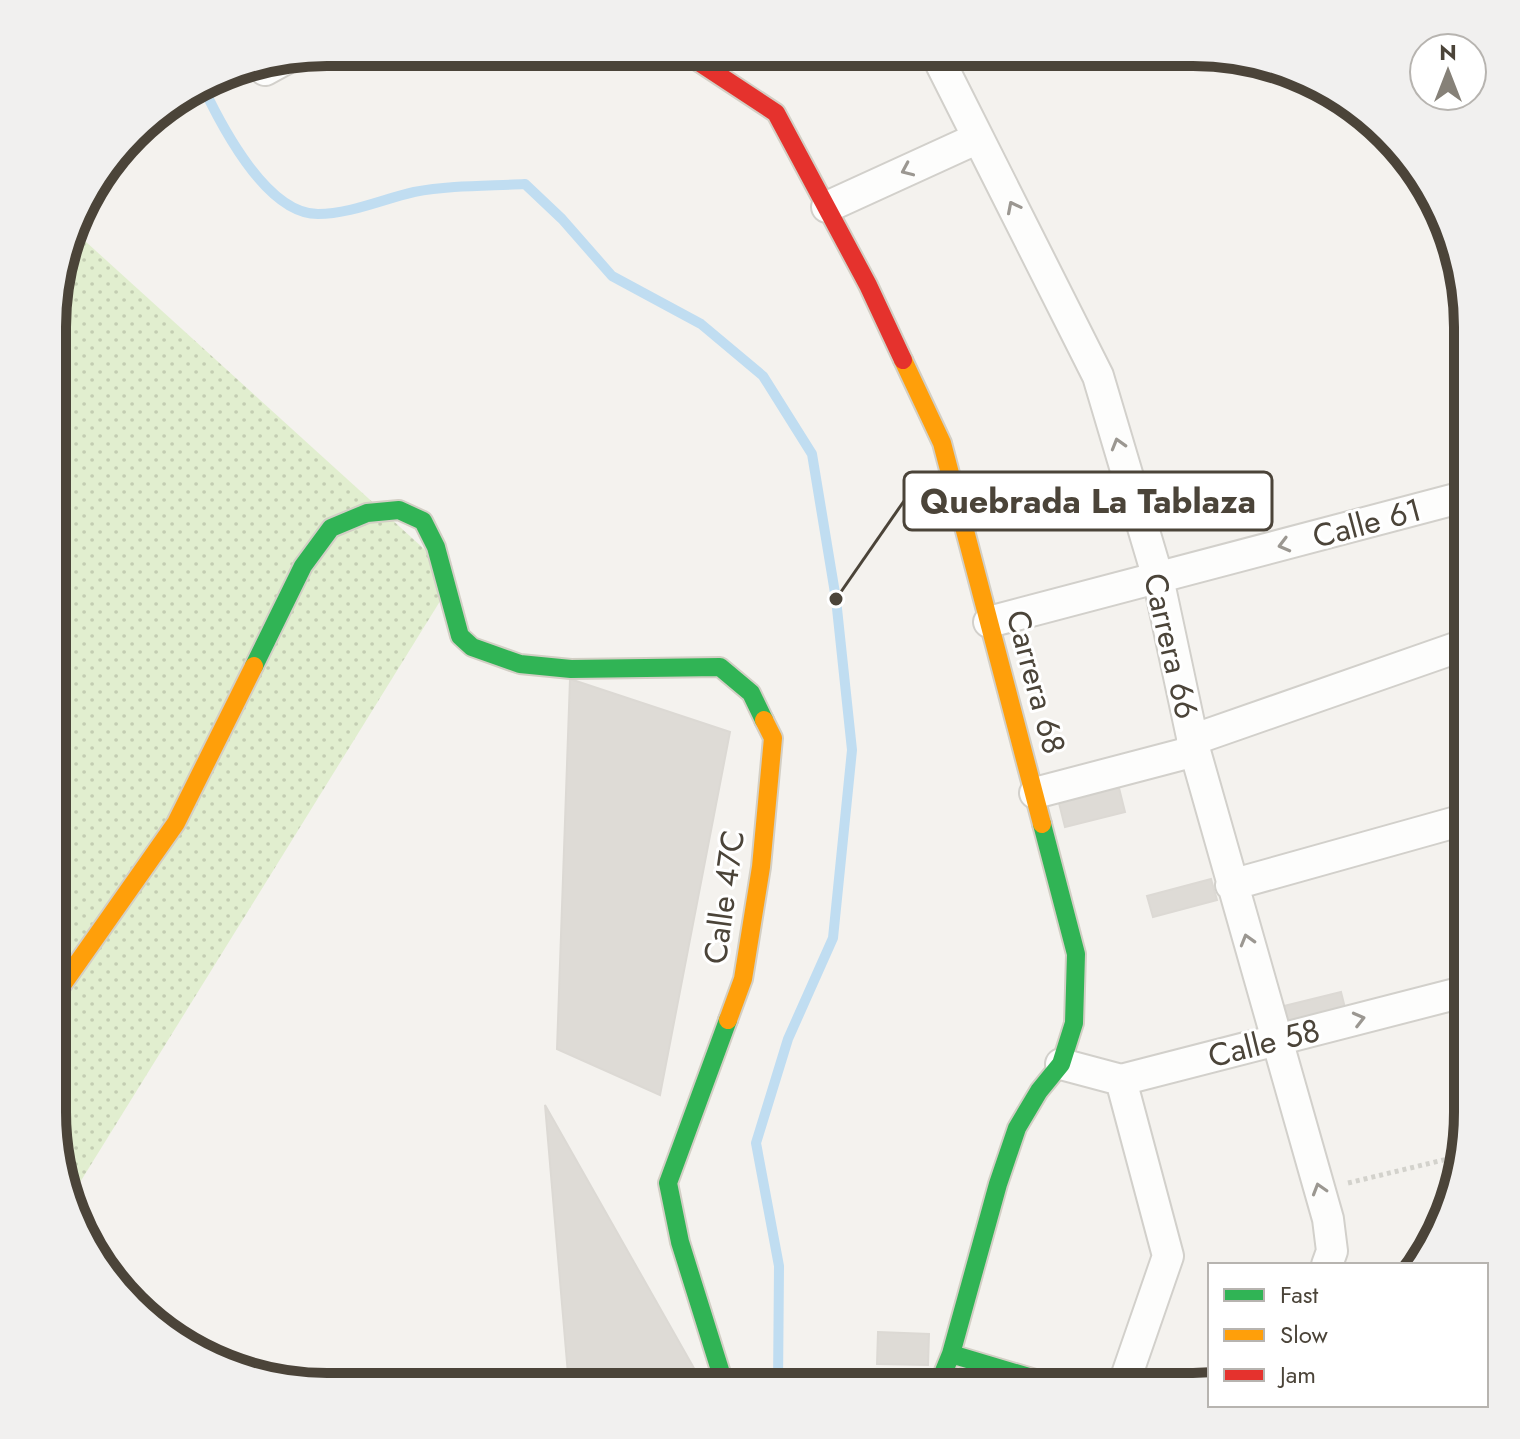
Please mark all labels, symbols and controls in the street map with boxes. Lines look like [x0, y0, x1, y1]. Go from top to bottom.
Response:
north arrow [1408, 32, 1488, 112]
text: N [1439, 36, 1457, 68]
one-way arrow [901, 161, 915, 177]
one-way arrow [1007, 201, 1023, 216]
one-way arrow [1111, 438, 1127, 452]
callout: Quebrada La Tablaza [904, 472, 1272, 530]
text: Quebrada La Tablaza [920, 477, 1256, 526]
street label: Calle 61 [1307, 486, 1427, 560]
one-way arrow [1277, 535, 1291, 552]
street label: Carrera 66 [1132, 569, 1210, 723]
street label: Carrera 68 [995, 605, 1077, 759]
street label: Calle 47C [692, 827, 756, 967]
one-way arrow [1240, 933, 1257, 947]
street label: Calle 58 [1203, 1007, 1325, 1079]
one-way arrow [1351, 1011, 1365, 1028]
one-way arrow [1312, 1183, 1328, 1197]
legend [1208, 1263, 1488, 1407]
text: Fast [1280, 1277, 1318, 1312]
text: Slow [1280, 1317, 1328, 1352]
text: Jam [1277, 1357, 1316, 1392]

